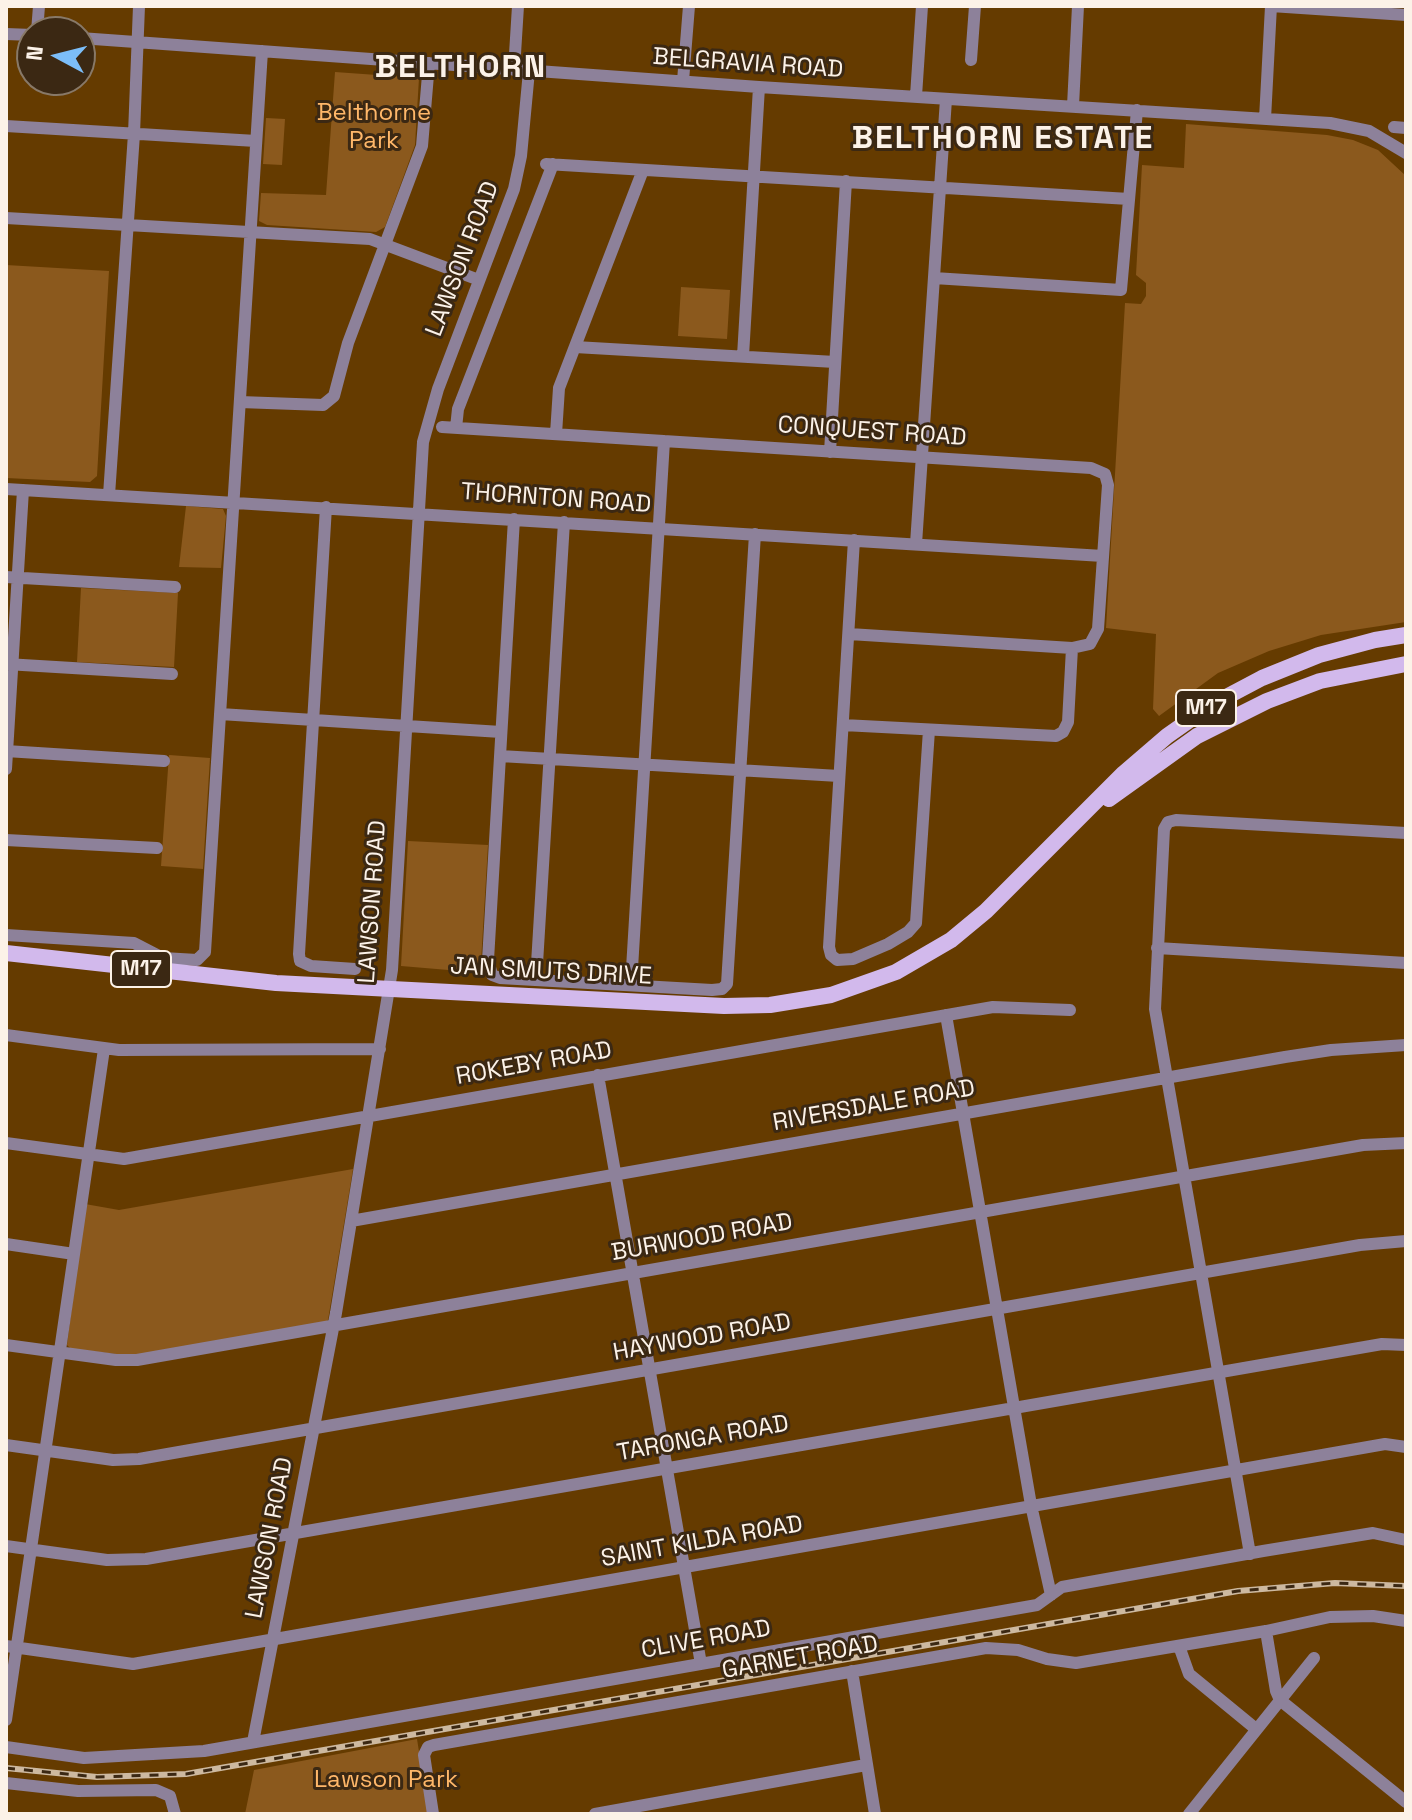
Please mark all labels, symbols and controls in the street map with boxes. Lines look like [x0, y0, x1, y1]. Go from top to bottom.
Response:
north arrow [16, 16, 96, 96]
street label: BELGRAVIA ROAD [652, 43, 844, 85]
text: N [19, 44, 49, 62]
district label: BELTHORN [375, 49, 547, 87]
park label: Belthorne Park [317, 99, 431, 155]
district label: BELTHORN ESTATE [852, 120, 1154, 158]
street label: LAWSON ROAD [420, 178, 506, 340]
street label: CONQUEST ROAD [777, 411, 967, 453]
street label: THORNTON ROAD [460, 478, 652, 520]
road number: M17 [1176, 690, 1236, 726]
street label: LAWSON ROAD [353, 819, 393, 985]
road number: M17 [111, 951, 171, 987]
street label: JAN SMUTS DRIVE [449, 952, 653, 992]
street label: ROKEBY ROAD [454, 1036, 614, 1092]
street label: RIVERSDALE ROAD [771, 1074, 977, 1138]
street label: BURWOOD ROAD [609, 1208, 795, 1268]
street label: HAYWOOD ROAD [611, 1308, 793, 1368]
street label: TARONGA ROAD [615, 1410, 791, 1468]
street label: LAWSON ROAD [240, 1455, 300, 1621]
street label: SAINT KILDA ROAD [599, 1510, 805, 1574]
street label: CLIVE ROAD [639, 1614, 773, 1666]
street label: GARNET ROAD [720, 1630, 880, 1686]
park label: Lawson Park [314, 1766, 458, 1794]

